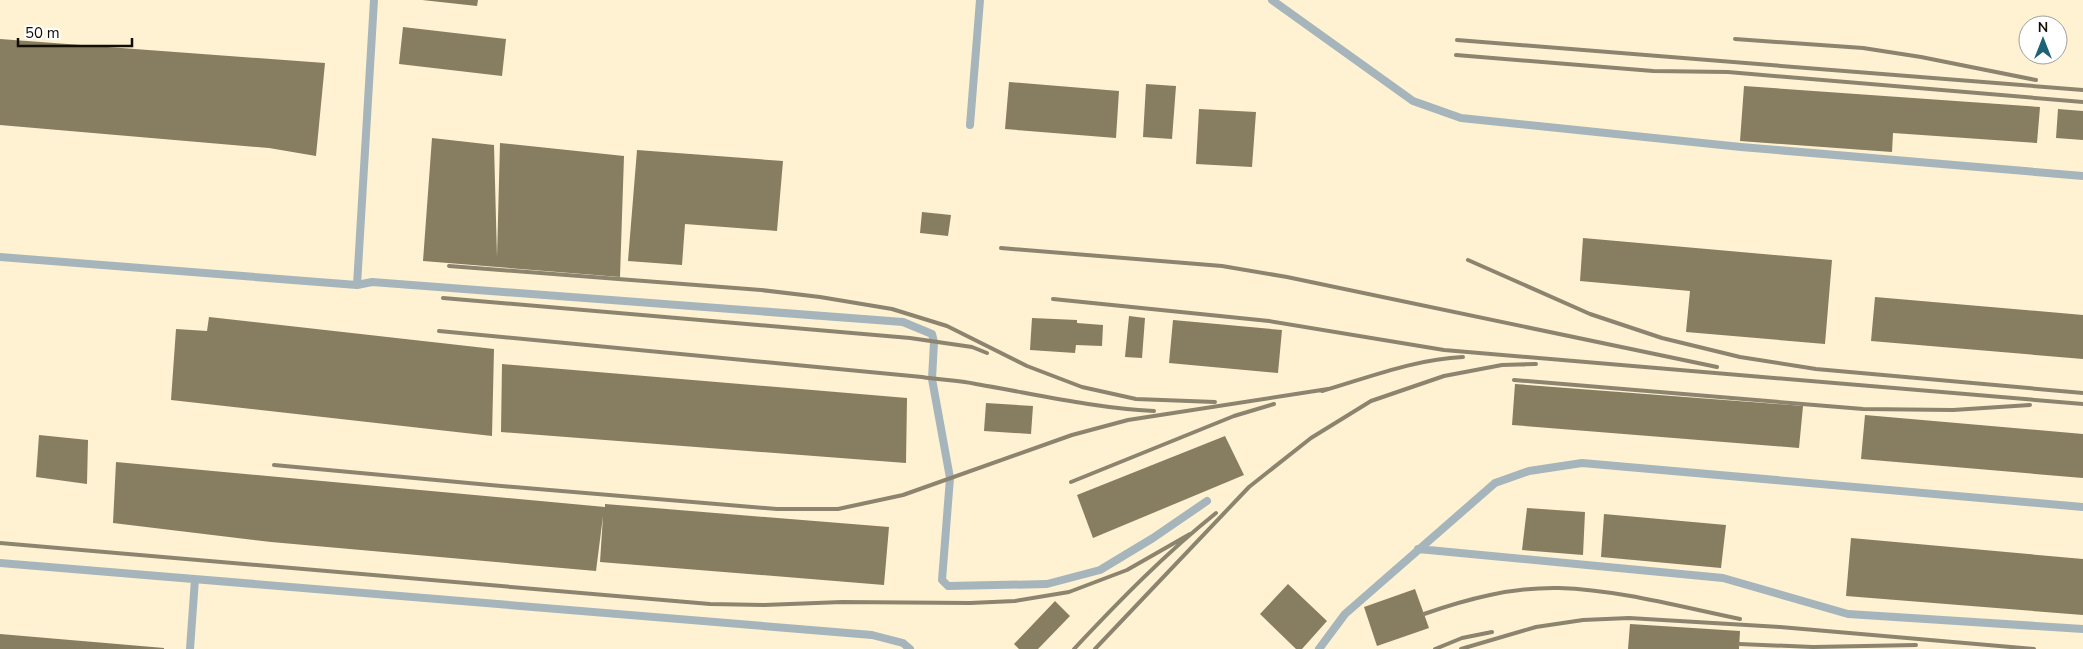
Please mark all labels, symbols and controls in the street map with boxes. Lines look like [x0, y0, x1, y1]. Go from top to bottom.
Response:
scale bar [18, 15, 131, 47]
north arrow [2018, 15, 2068, 65]
text: N [2038, 18, 2048, 37]
text: 50 m [25, 23, 60, 43]

